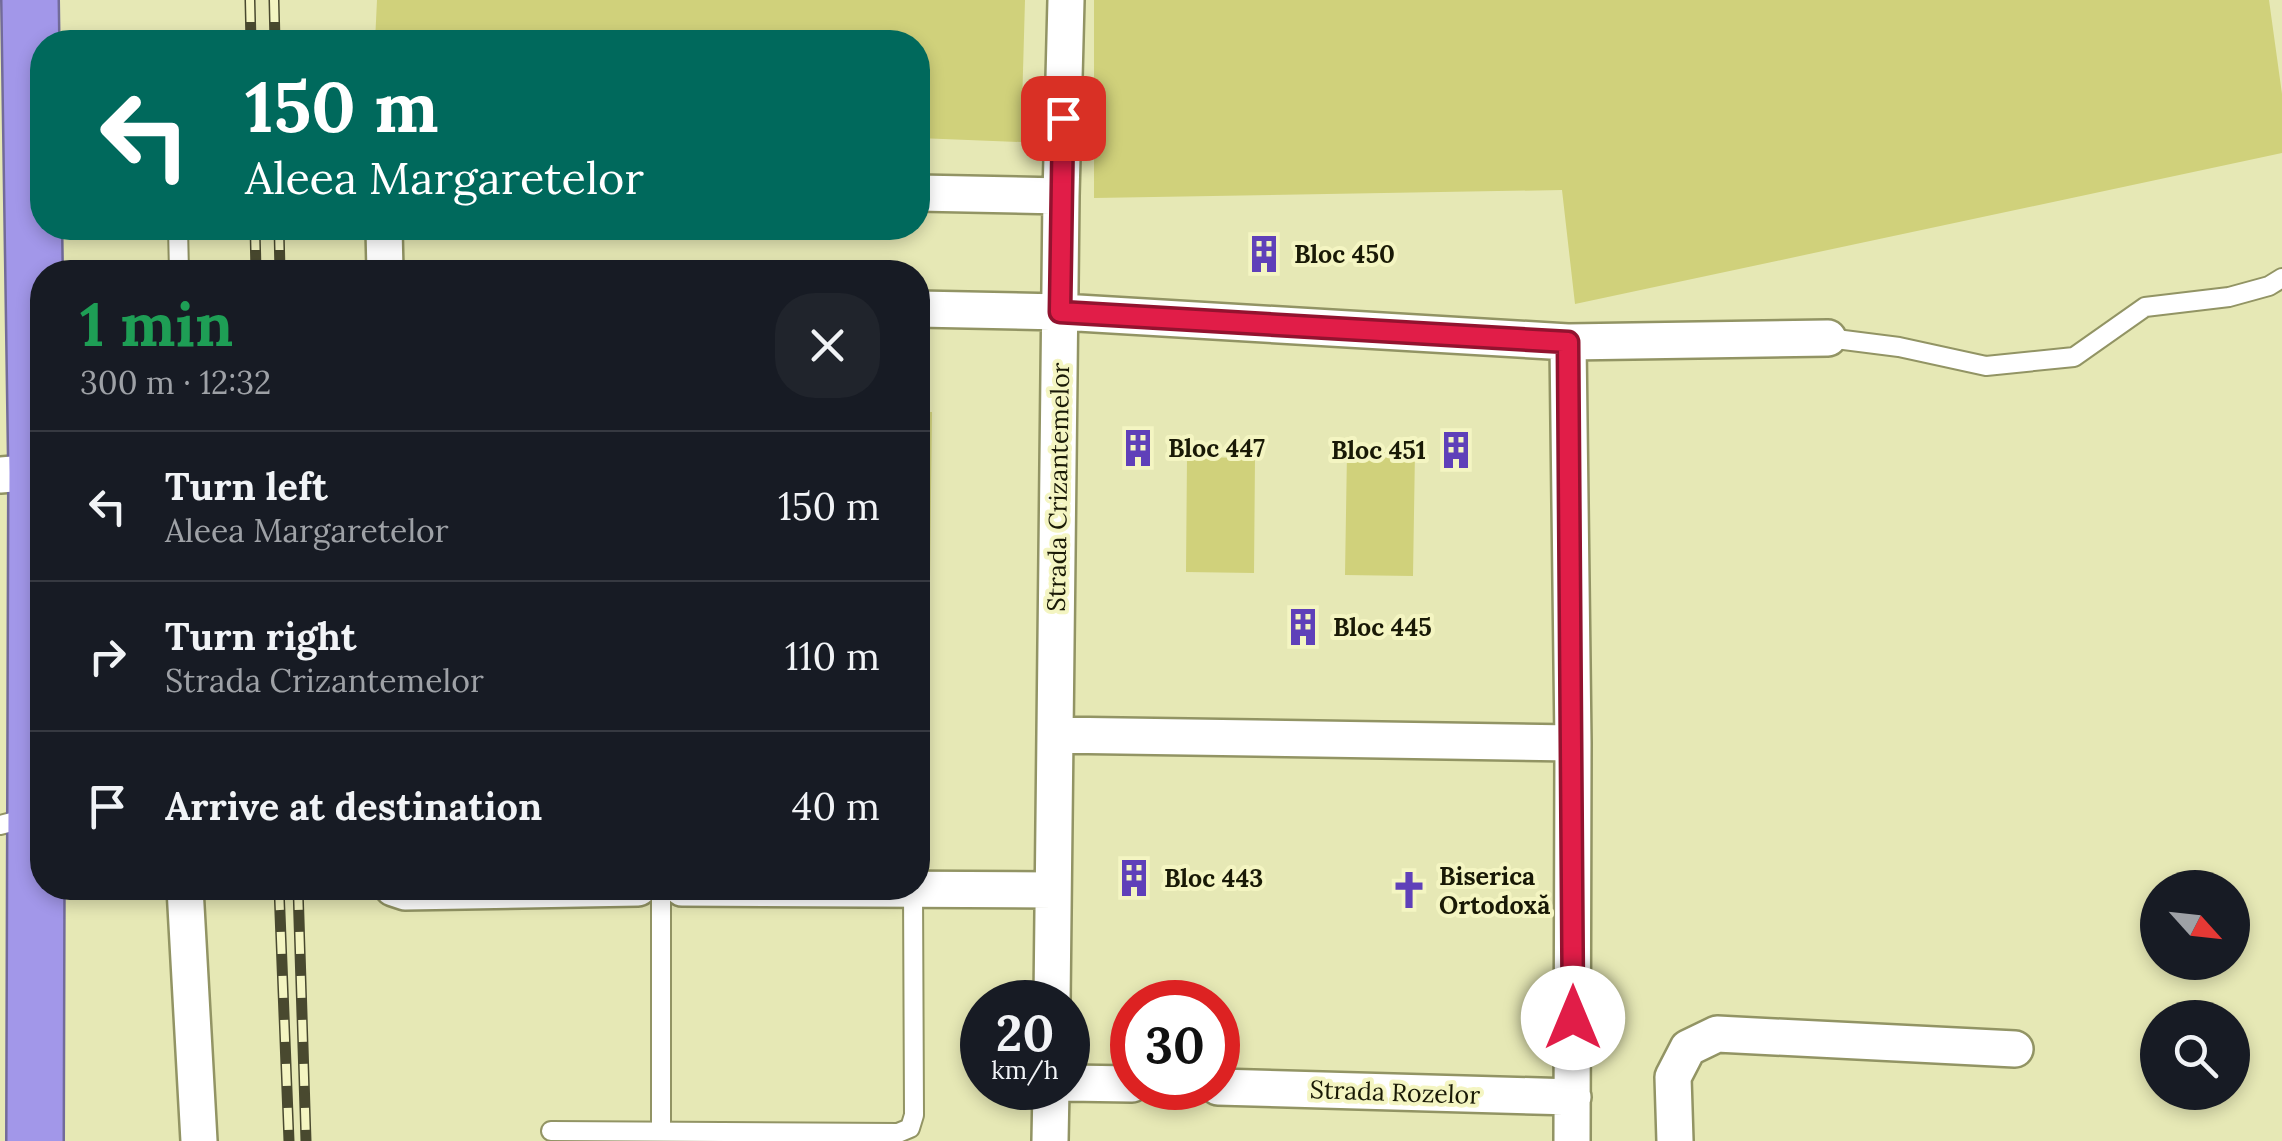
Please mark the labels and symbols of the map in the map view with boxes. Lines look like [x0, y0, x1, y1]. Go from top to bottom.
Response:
pin [1021, 76, 1106, 161]
building icon: Bloc 450 [1243, 233, 1285, 275]
place label: Bloc 450 [1294, 238, 1395, 270]
street label: Strada Crizantemelor [1040, 362, 1076, 612]
building icon: Bloc 447 [1117, 427, 1159, 469]
building icon: Bloc 451 [1435, 429, 1477, 471]
place label: Bloc 447 [1168, 432, 1265, 464]
place label: Bloc 451 [1331, 434, 1426, 466]
building icon: Bloc 445 [1282, 606, 1324, 648]
place label: Bloc 445 [1333, 611, 1432, 643]
building icon: Bloc 443 [1113, 857, 1155, 899]
place label: Biserica Ortodoxă [1439, 860, 1550, 921]
place label: Bloc 443 [1164, 862, 1263, 894]
church icon: Biserica Ortodoxă [1388, 869, 1430, 911]
north arrow [2140, 870, 2250, 980]
position arrow [1521, 966, 1625, 1070]
speed limit sign: 30 [1110, 980, 1240, 1110]
street label: Strada Rozelor [1309, 1073, 1481, 1111]

